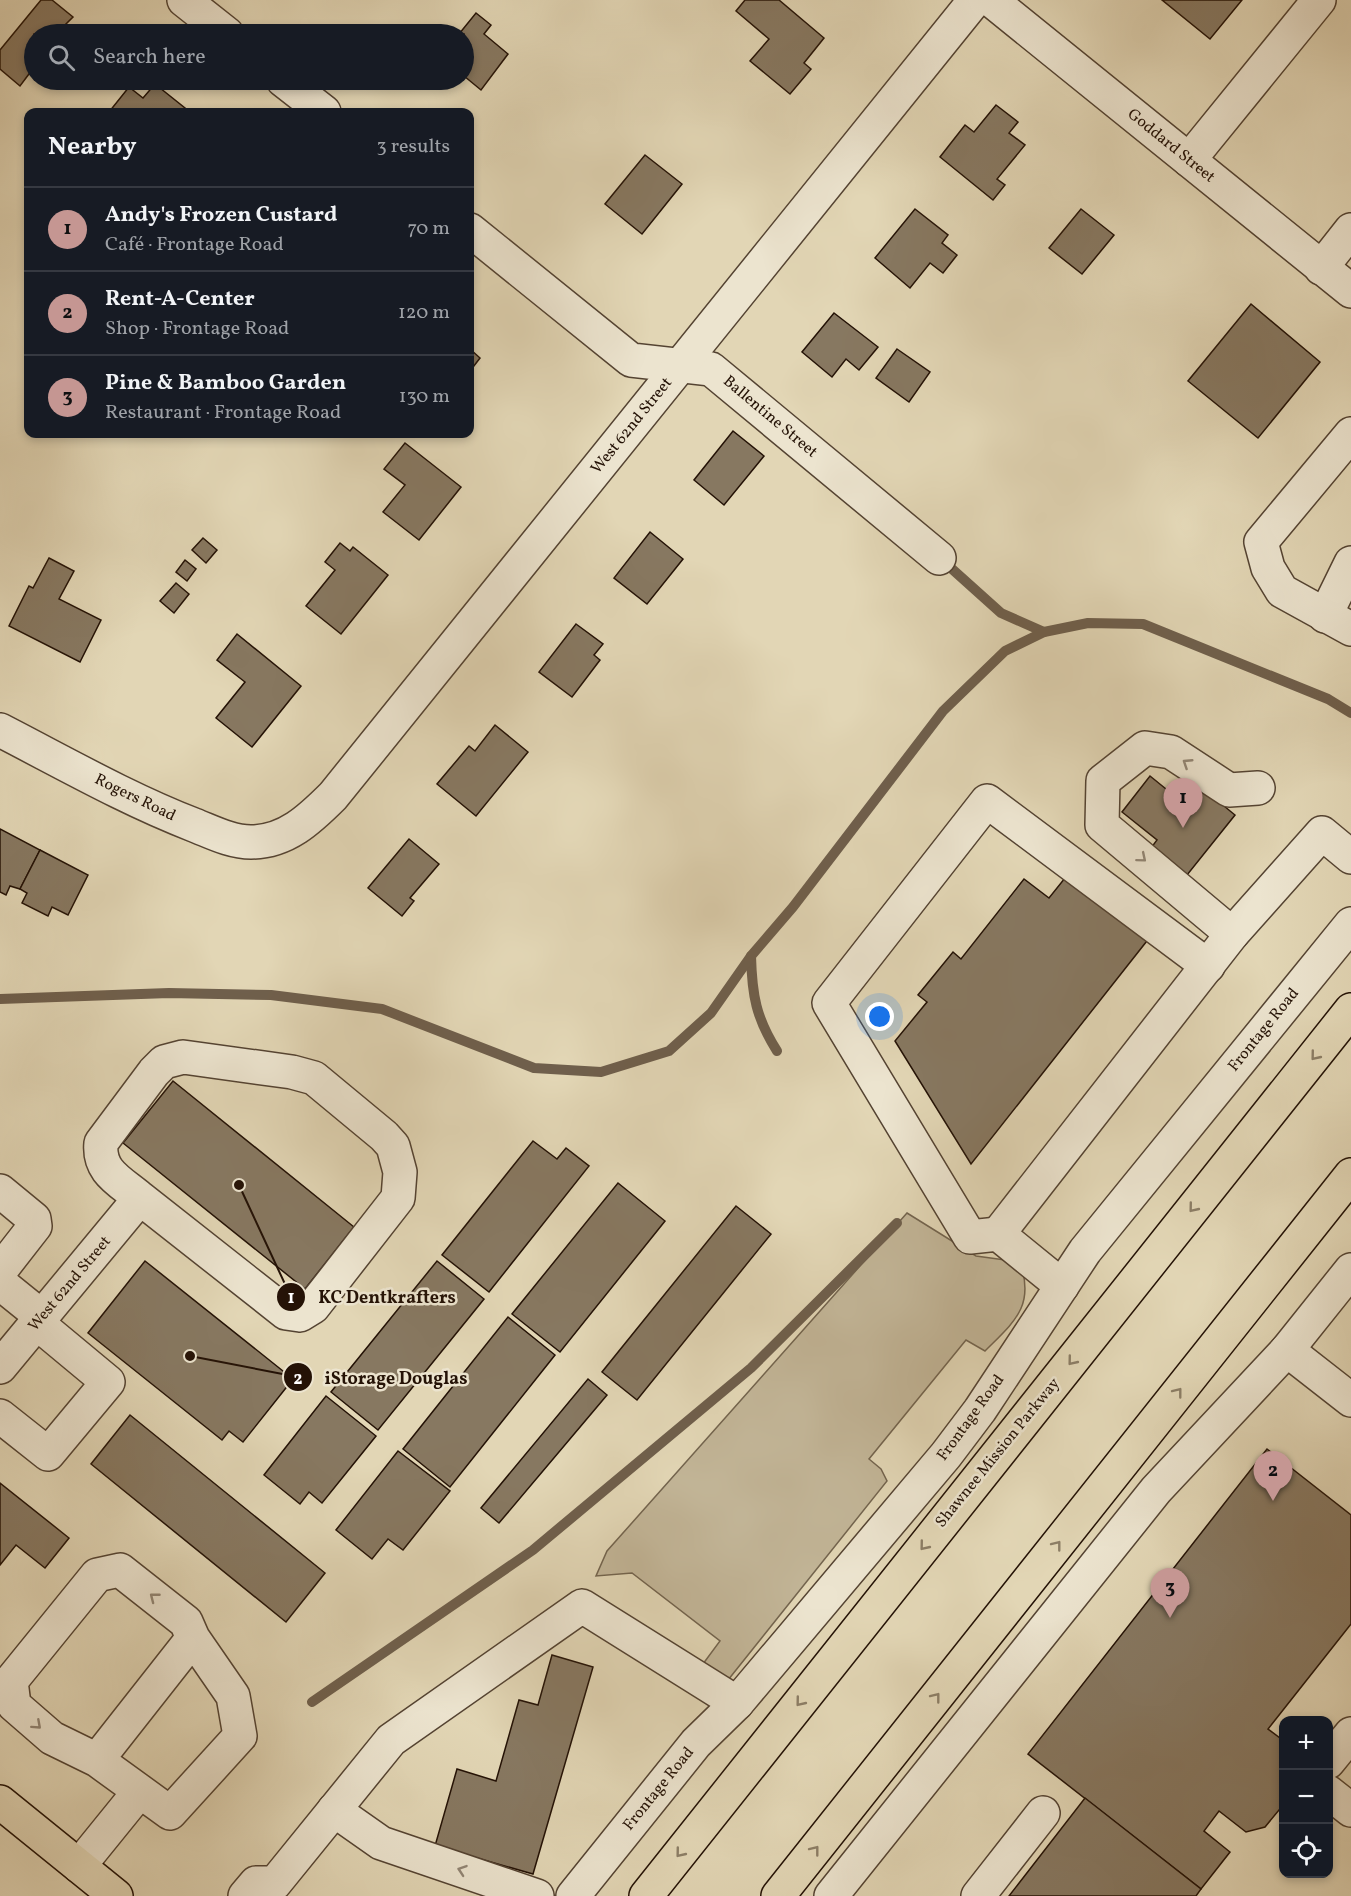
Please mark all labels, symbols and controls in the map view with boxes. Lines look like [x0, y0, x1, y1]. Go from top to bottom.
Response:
search box [24, 24, 474, 90]
icon: search [45, 41, 78, 74]
text: Search here [93, 42, 206, 73]
street label: Goddard Street [1122, 104, 1220, 188]
text: Nearby [48, 129, 137, 165]
text: 3 results [376, 133, 450, 161]
text: Andy's Frozen Custard [105, 200, 337, 231]
text: 1 [63, 215, 72, 243]
text: 70 m [407, 215, 450, 243]
text: Café · Frontage Road [105, 231, 284, 259]
text: Rent-A-Center [105, 284, 255, 315]
text: 2 [62, 299, 73, 327]
text: 120 m [398, 299, 450, 327]
text: Shop · Frontage Road [105, 315, 289, 343]
text: Pine & Bamboo Garden [105, 368, 346, 399]
street label: Ballentine Street [718, 371, 822, 463]
street label: West 62nd Street [586, 373, 678, 479]
text: 3 [62, 383, 73, 411]
text: 130 m [399, 383, 450, 411]
text: Restaurant · Frontage Road [105, 399, 341, 427]
one-way arrow [1183, 759, 1194, 770]
street label: Rogers Road [91, 769, 179, 827]
pin: 1 [1164, 778, 1202, 828]
one-way arrow [1135, 851, 1146, 862]
street label: Frontage Road [1223, 983, 1305, 1077]
your location [865, 1002, 894, 1031]
one-way arrow [1311, 1049, 1322, 1060]
one-way arrow [1190, 1201, 1201, 1212]
street label: West 62nd Street [24, 1231, 117, 1336]
callout: KC Dentkrafters [276, 1279, 468, 1315]
text: 1 [287, 1286, 295, 1311]
text: KC Dentkrafters [318, 1286, 456, 1311]
one-way arrow [1068, 1354, 1079, 1365]
callout: iStorage Douglas [283, 1359, 480, 1395]
text: 2 [293, 1367, 303, 1392]
text: iStorage Douglas [325, 1367, 468, 1392]
street label: Frontage Road [932, 1370, 1010, 1466]
street label: Shawnee Mission Parkway [931, 1373, 1066, 1533]
one-way arrow [1171, 1388, 1182, 1399]
pin: 2 [1254, 1452, 1292, 1501]
one-way arrow [921, 1539, 932, 1550]
one-way arrow [1050, 1541, 1061, 1552]
pin: 3 [1150, 1568, 1190, 1618]
one-way arrow [149, 1593, 160, 1604]
one-way arrow [928, 1693, 939, 1704]
one-way arrow [797, 1695, 808, 1706]
map controls [1279, 1716, 1333, 1878]
button: + [1279, 1716, 1333, 1770]
one-way arrow [31, 1718, 41, 1729]
street label: Frontage Road [618, 1742, 700, 1836]
button: − [1279, 1770, 1333, 1824]
button: locate [1279, 1824, 1333, 1878]
one-way arrow [677, 1846, 688, 1857]
one-way arrow [807, 1846, 818, 1857]
one-way arrow [457, 1865, 468, 1878]

